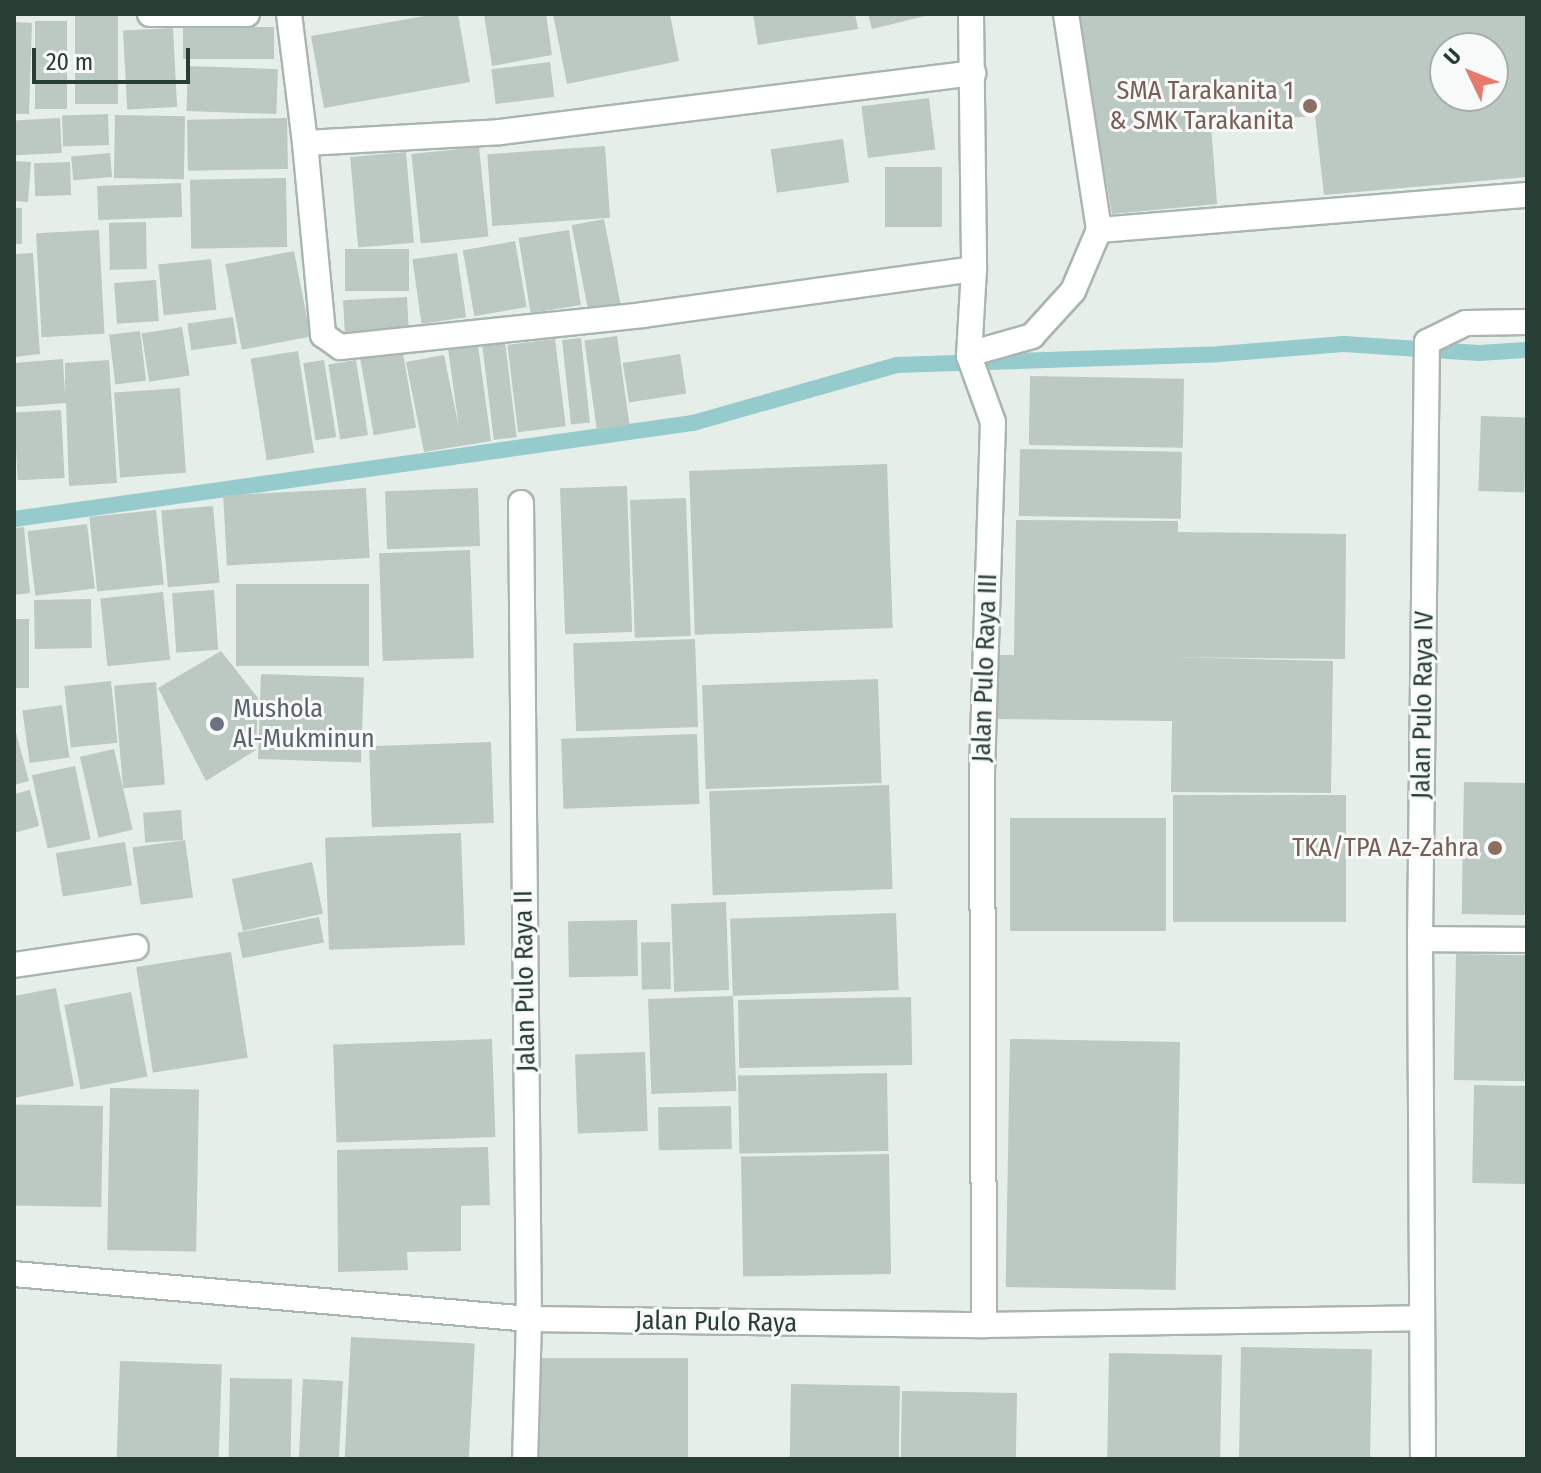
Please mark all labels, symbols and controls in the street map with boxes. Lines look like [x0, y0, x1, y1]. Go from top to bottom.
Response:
scale bar [36, 32, 194, 82]
north arrow [1429, 32, 1509, 112]
text: U [1438, 43, 1467, 71]
text: 20 m [46, 48, 93, 76]
place label: SMA Tarakanita 1 & SMK Tarakanita [1109, 75, 1294, 136]
marker: SMA Tarakanita 1 & SMK Tarakanita [1301, 97, 1319, 115]
street label: Jalan Pulo Raya III [966, 573, 1004, 763]
street label: Jalan Pulo Raya IV [1406, 611, 1440, 799]
place label: Mushola Al-Mukminun [233, 693, 375, 754]
marker: Mushola Al-Mukminun [208, 715, 226, 733]
place label: TKA/TPA Az-Zahra [1292, 832, 1479, 864]
marker: TKA/TPA Az-Zahra [1486, 839, 1504, 857]
street label: Jalan Pulo Raya II [508, 890, 542, 1072]
street label: Jalan Pulo Raya [635, 1305, 797, 1339]

